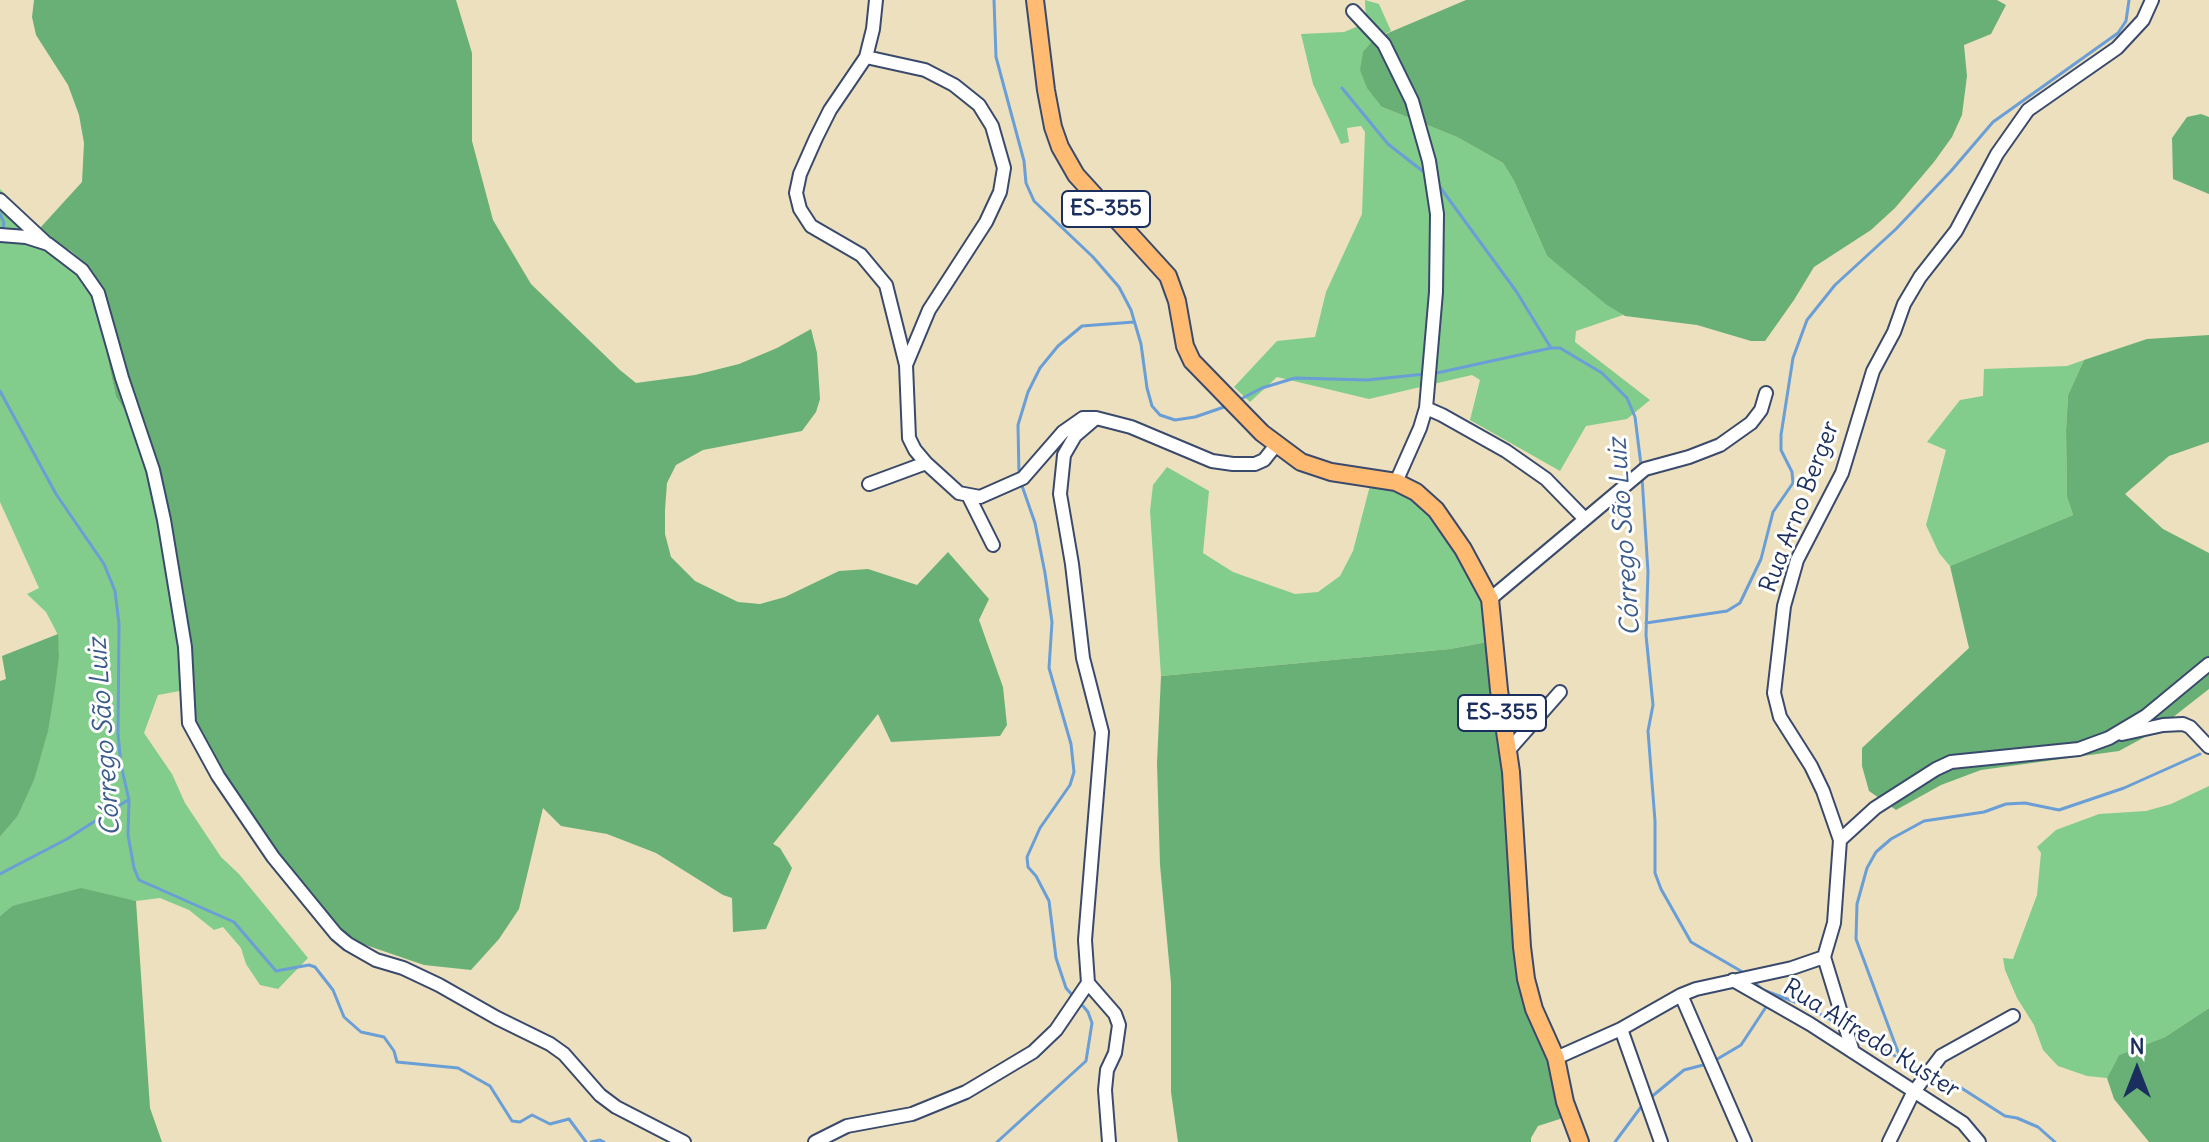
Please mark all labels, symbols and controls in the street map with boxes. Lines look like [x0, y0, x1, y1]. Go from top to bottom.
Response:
road number: ES-355 [1062, 191, 1150, 227]
street label: Rua Arno Berger [1754, 417, 1846, 597]
water label: Córrego São Luiz [1603, 437, 1647, 637]
water label: Córrego São Luiz [83, 637, 127, 837]
road number: ES-355 [1458, 695, 1546, 731]
street label: Rua Alfredo Kuster [1778, 973, 1964, 1105]
north arrow [2097, 1030, 2177, 1110]
text: N [2129, 1032, 2145, 1060]

